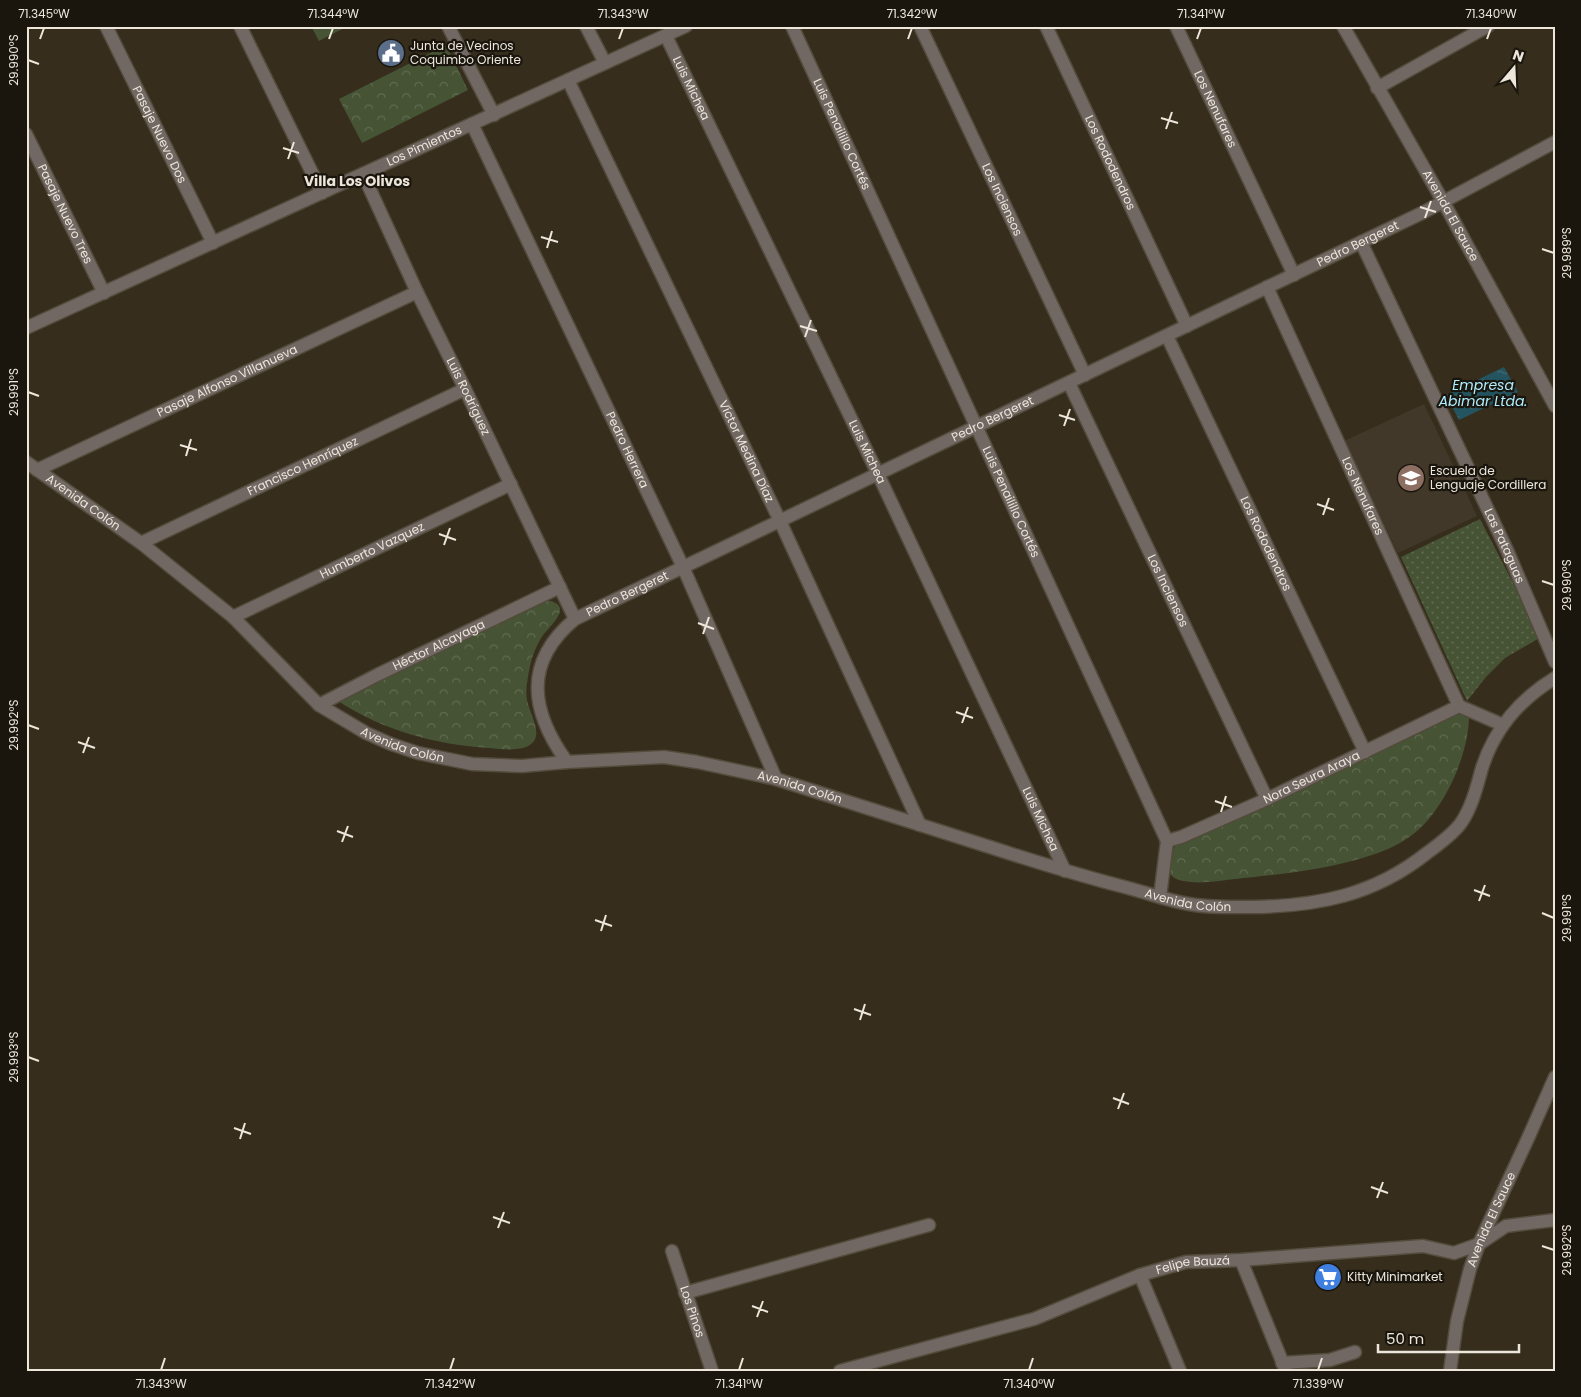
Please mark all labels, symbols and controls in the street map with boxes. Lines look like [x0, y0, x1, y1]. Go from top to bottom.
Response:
text: 71.345°W [18, 5, 70, 22]
text: 71.344°W [307, 5, 359, 22]
text: 71.343°W [597, 5, 649, 22]
text: 71.342°W [886, 5, 938, 22]
text: 71.341°W [1177, 5, 1225, 22]
text: 71.340°W [1465, 5, 1517, 22]
text: 29.990°S [5, 34, 22, 86]
place label: Junta de Vecinos Coquimbo Oriente [410, 37, 521, 68]
public building icon: Junta de Vecinos Coquimbo Oriente [376, 38, 406, 68]
north arrow [1488, 42, 1538, 92]
text: N [1510, 45, 1526, 67]
street label: Luis Michea [669, 53, 714, 123]
street label: Los Nenufares [1190, 67, 1241, 150]
street label: Luis Penailillo Cortés [809, 76, 875, 192]
street label: Pasaje Nuevo Dos [129, 83, 191, 186]
street label: Los Rododendros [1081, 112, 1140, 213]
street label: Los Pimientos [384, 121, 464, 170]
street label: Los Inciensos [978, 160, 1027, 239]
street label: Pasaje Nuevo Tres [34, 161, 97, 266]
street label: Avenida El Sauce [1419, 166, 1483, 264]
district label: Villa Los Olivos [304, 171, 410, 191]
street label: Pedro Bergeret [1314, 216, 1401, 270]
text: 29.989°S [1558, 227, 1575, 279]
street label: Pasaje Alfonso Villanueva [154, 340, 300, 421]
street label: Luis Rodríguez [443, 354, 495, 438]
text: 29.991°S [5, 368, 22, 416]
water label: Empresa Abimar Ltda. [1438, 375, 1527, 411]
street label: Pedro Bergeret [948, 392, 1036, 445]
street label: Víctor Medina Díaz [715, 397, 779, 505]
street label: Pedro Herrera [602, 409, 653, 491]
street label: Luis Michea [845, 417, 890, 486]
street label: Francisco Henríquez [244, 432, 361, 499]
street label: Luis Penailillo Cortés [979, 443, 1044, 560]
street label: Los Nenufares [1338, 454, 1388, 538]
place label: Escuela de Lenguaje Cordillera [1430, 462, 1546, 493]
school or university icon: Escuela de Lenguaje Cordillera [1396, 463, 1426, 493]
street label: Avenida Colón [43, 470, 124, 534]
street label: Los Rododendros [1236, 493, 1296, 594]
street label: Las Pataguas [1480, 505, 1529, 586]
street label: Humberto Vazquez [317, 518, 427, 582]
street label: Los Inciensos [1144, 551, 1193, 630]
text: 29.990°S [1558, 559, 1575, 611]
street label: Pedro Bergeret [583, 567, 671, 620]
street label: Héctor Alcayaga [390, 615, 488, 674]
text: 29.992°S [5, 700, 22, 750]
street label: Avenida Colón [357, 723, 446, 766]
street label: Nora Seura Araya [1260, 746, 1362, 808]
street label: Avenida Colón [756, 766, 845, 807]
street label: Luis Michea [1019, 784, 1063, 854]
street label: Avenida Colón [1143, 884, 1231, 915]
text: 29.991°S [1558, 894, 1575, 942]
text: 29.993°S [5, 1031, 22, 1083]
street label: Avenida El Sauce [1462, 1169, 1519, 1269]
text: 29.992°S [1558, 1225, 1575, 1275]
street label: Felipe Bauzá [1154, 1251, 1230, 1278]
supermarket icon: Kitty Minimarket [1313, 1262, 1343, 1292]
place label: Kitty Minimarket [1347, 1268, 1443, 1285]
street label: Los Pinos [676, 1283, 709, 1340]
scale bar [1378, 1322, 1520, 1354]
text: 50 m [1386, 1328, 1424, 1349]
text: 71.343°W [135, 1375, 187, 1392]
text: 71.342°W [424, 1375, 476, 1392]
text: 71.341°W [715, 1375, 763, 1392]
text: 71.340°W [1003, 1375, 1055, 1392]
text: 71.339°W [1292, 1375, 1344, 1392]

